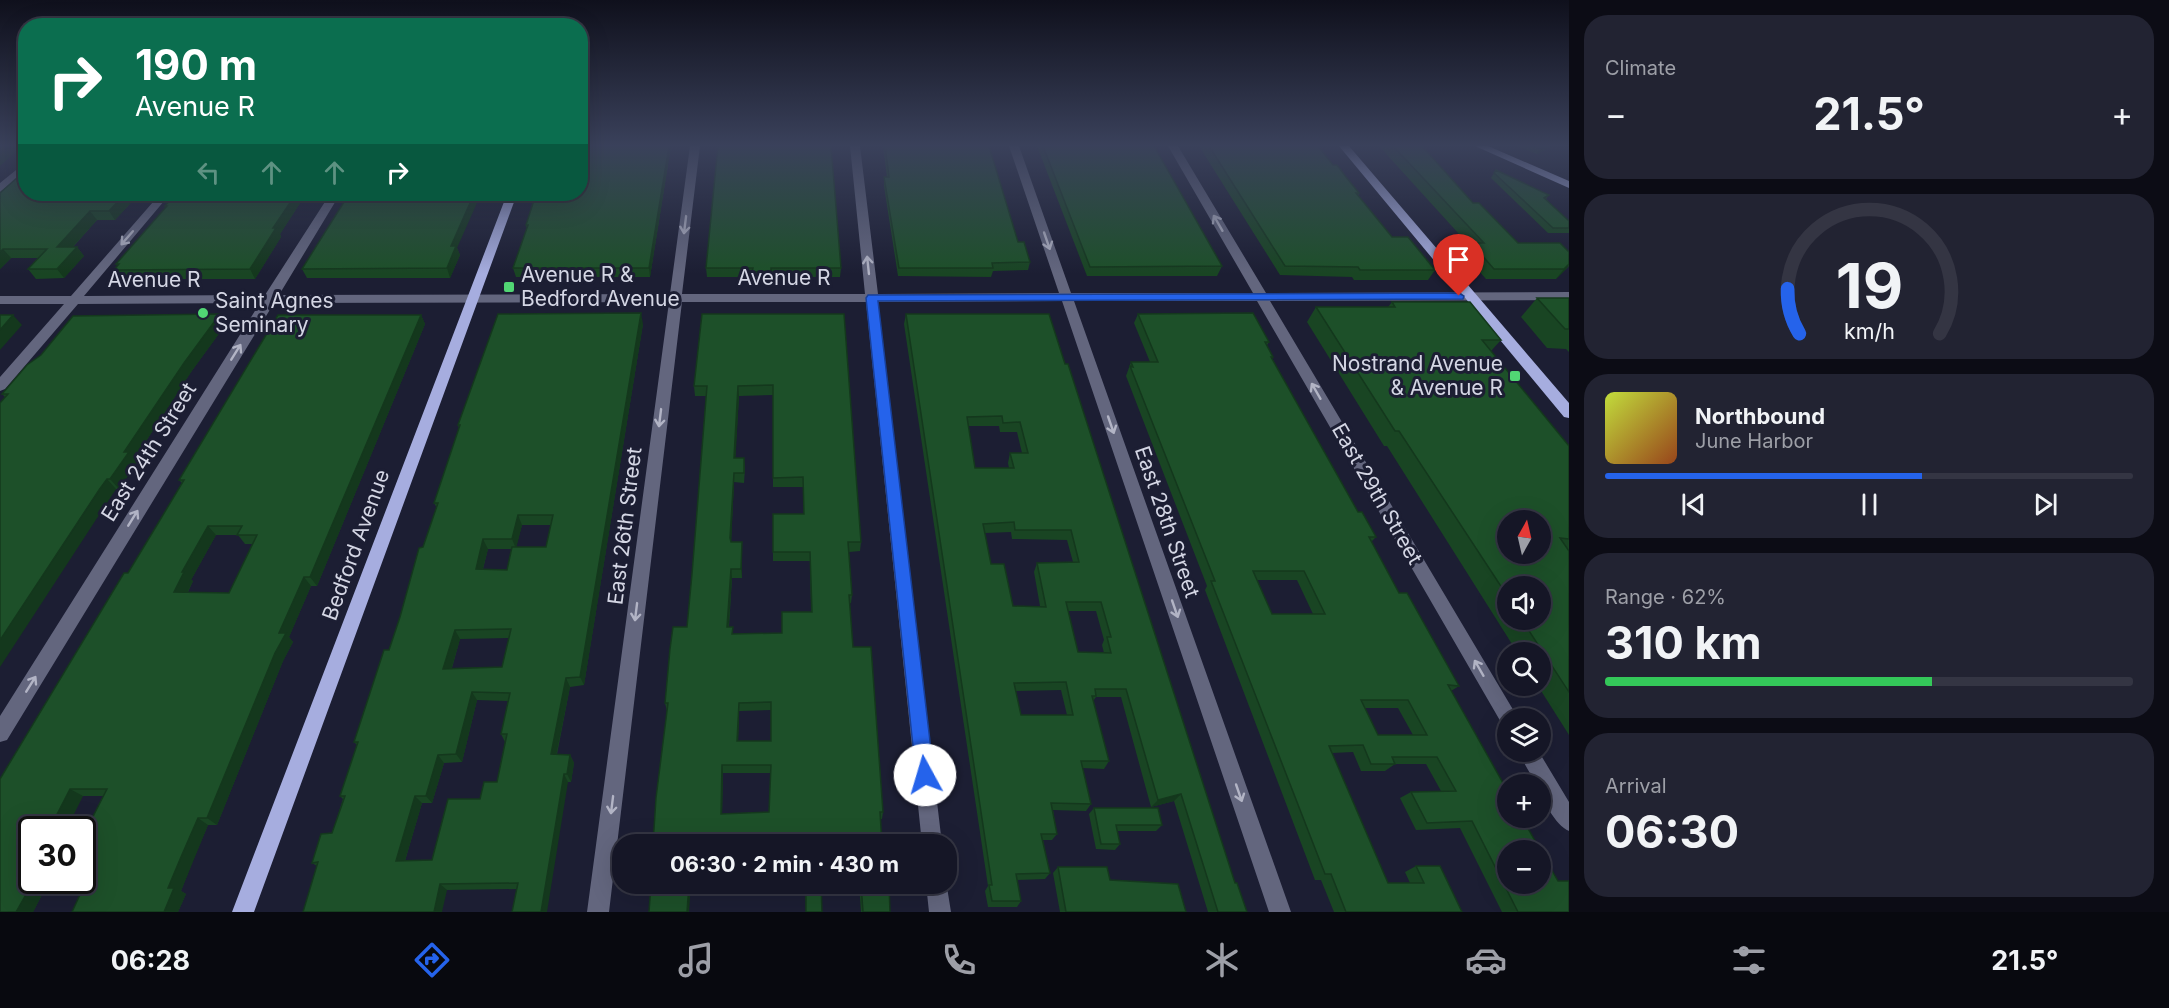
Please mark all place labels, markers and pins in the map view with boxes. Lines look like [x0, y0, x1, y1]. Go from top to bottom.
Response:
pin [1433, 234, 1484, 296]
place label: Avenue R & Bedford Avenue [521, 262, 680, 311]
marker: Avenue R & Bedford Avenue [502, 280, 516, 294]
place label: Saint Agnes Seminary [215, 288, 334, 337]
marker: Saint Agnes Seminary [196, 306, 210, 320]
place label: Nostrand Avenue & Avenue R [1332, 351, 1503, 400]
marker: Nostrand Avenue & Avenue R [1508, 369, 1522, 383]

